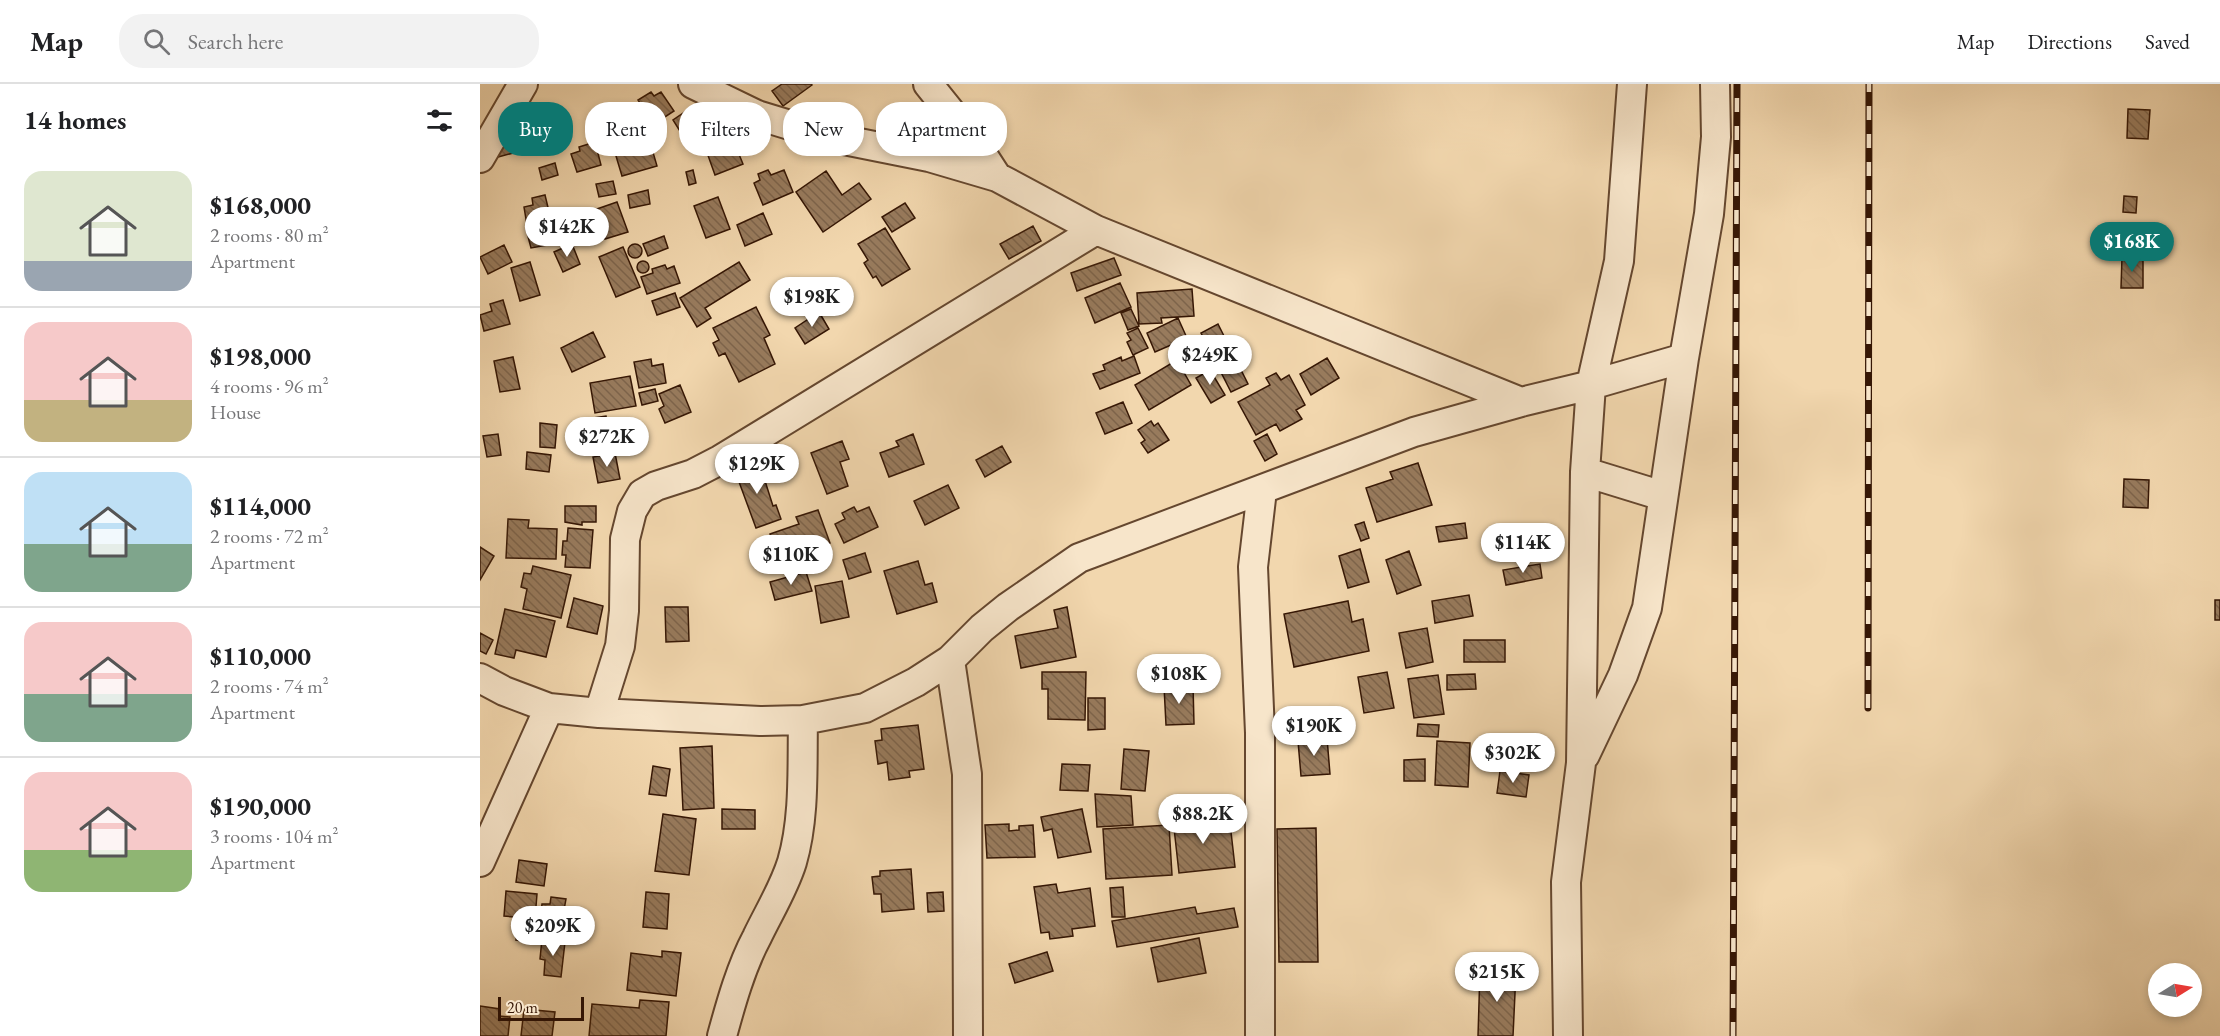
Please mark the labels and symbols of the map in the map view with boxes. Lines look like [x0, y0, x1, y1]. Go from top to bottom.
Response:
pin: $142K [525, 207, 609, 258]
pin: $168K [2090, 222, 2174, 273]
pin: $198K [770, 277, 854, 328]
pin: $249K [1168, 335, 1252, 386]
pin: $272K [565, 417, 649, 468]
pin: $129K [715, 444, 799, 495]
pin: $114K [1481, 523, 1565, 574]
pin: $110K [749, 535, 833, 586]
pin: $108K [1137, 654, 1221, 705]
pin: $190K [1272, 706, 1356, 757]
pin: $302K [1471, 733, 1555, 784]
pin: $88.2K [1154, 794, 1252, 845]
pin: $209K [511, 906, 595, 957]
pin: $215K [1455, 952, 1539, 1003]
north arrow [2148, 963, 2202, 1017]
scale bar [498, 994, 584, 1022]

